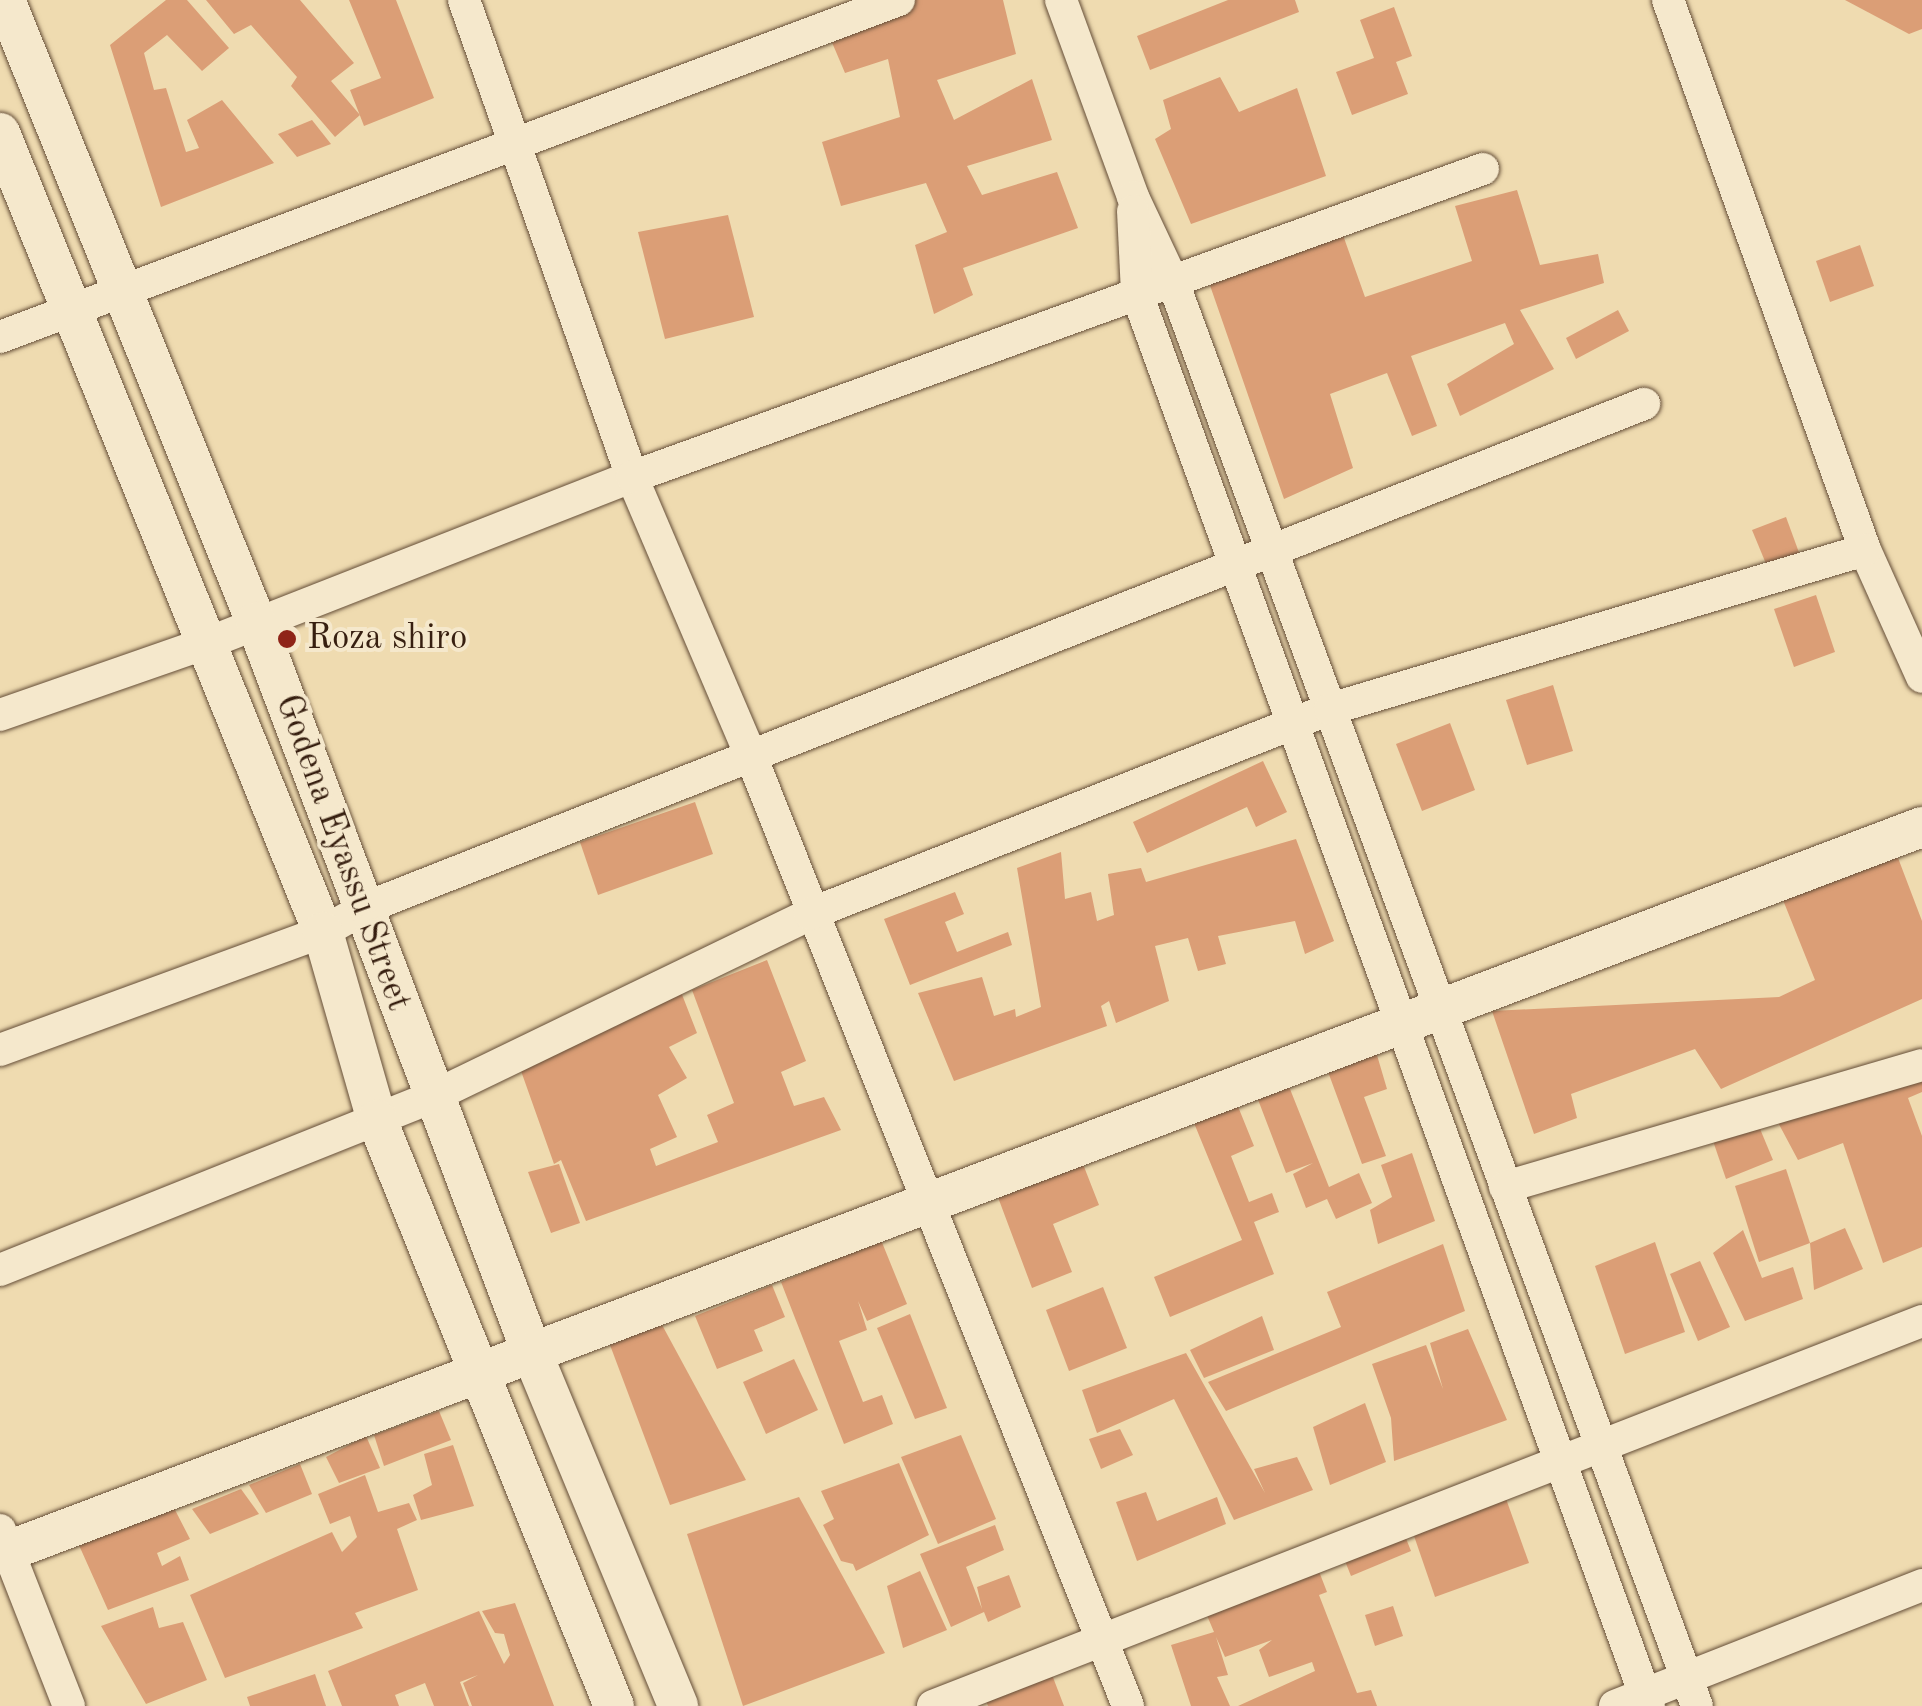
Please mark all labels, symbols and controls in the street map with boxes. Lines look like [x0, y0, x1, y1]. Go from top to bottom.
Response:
place label: Roza shiro [307, 618, 467, 660]
marker: Roza shiro [276, 628, 298, 650]
street label: Godena Eyassu Street [265, 689, 419, 1017]

